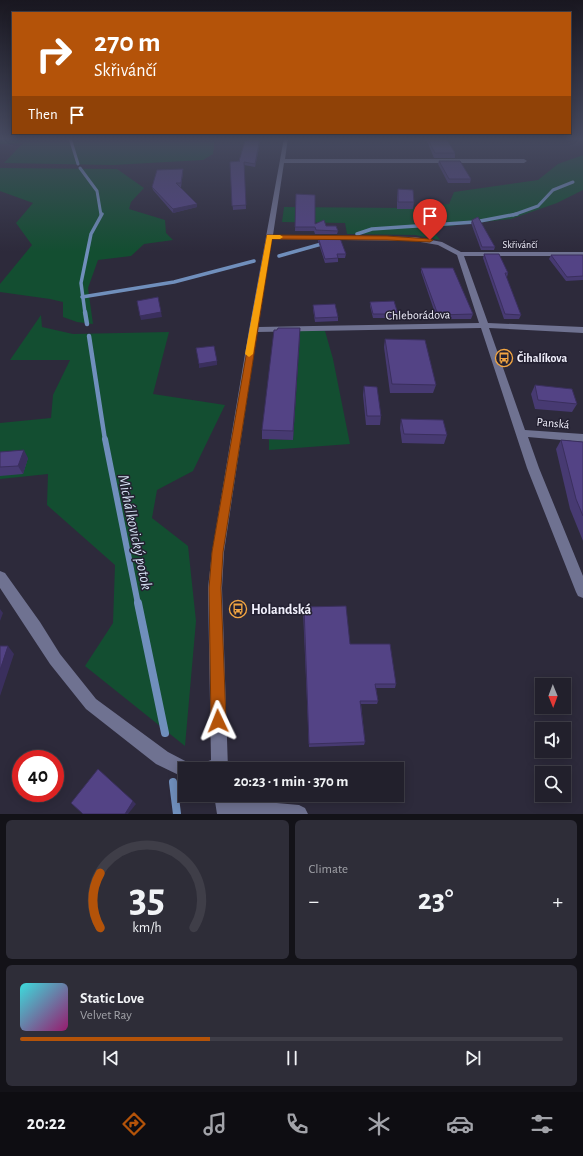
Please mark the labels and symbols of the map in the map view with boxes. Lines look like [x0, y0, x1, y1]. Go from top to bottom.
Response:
pin [413, 199, 447, 240]
street label: Skřivánčí [503, 240, 538, 250]
street label: Chleborádova [386, 308, 451, 322]
bus stop icon: Čihalíkova [494, 348, 514, 368]
place label: Čihalíkova [517, 351, 568, 364]
street label: Panská [536, 416, 570, 430]
water label: Michálkovický potok [114, 473, 155, 591]
bus stop icon: Holandská [228, 599, 248, 619]
place label: Holandská [251, 603, 312, 617]
north arrow [535, 678, 571, 714]
position arrow [197, 700, 239, 742]
speed limit sign: 40 [12, 750, 64, 802]

